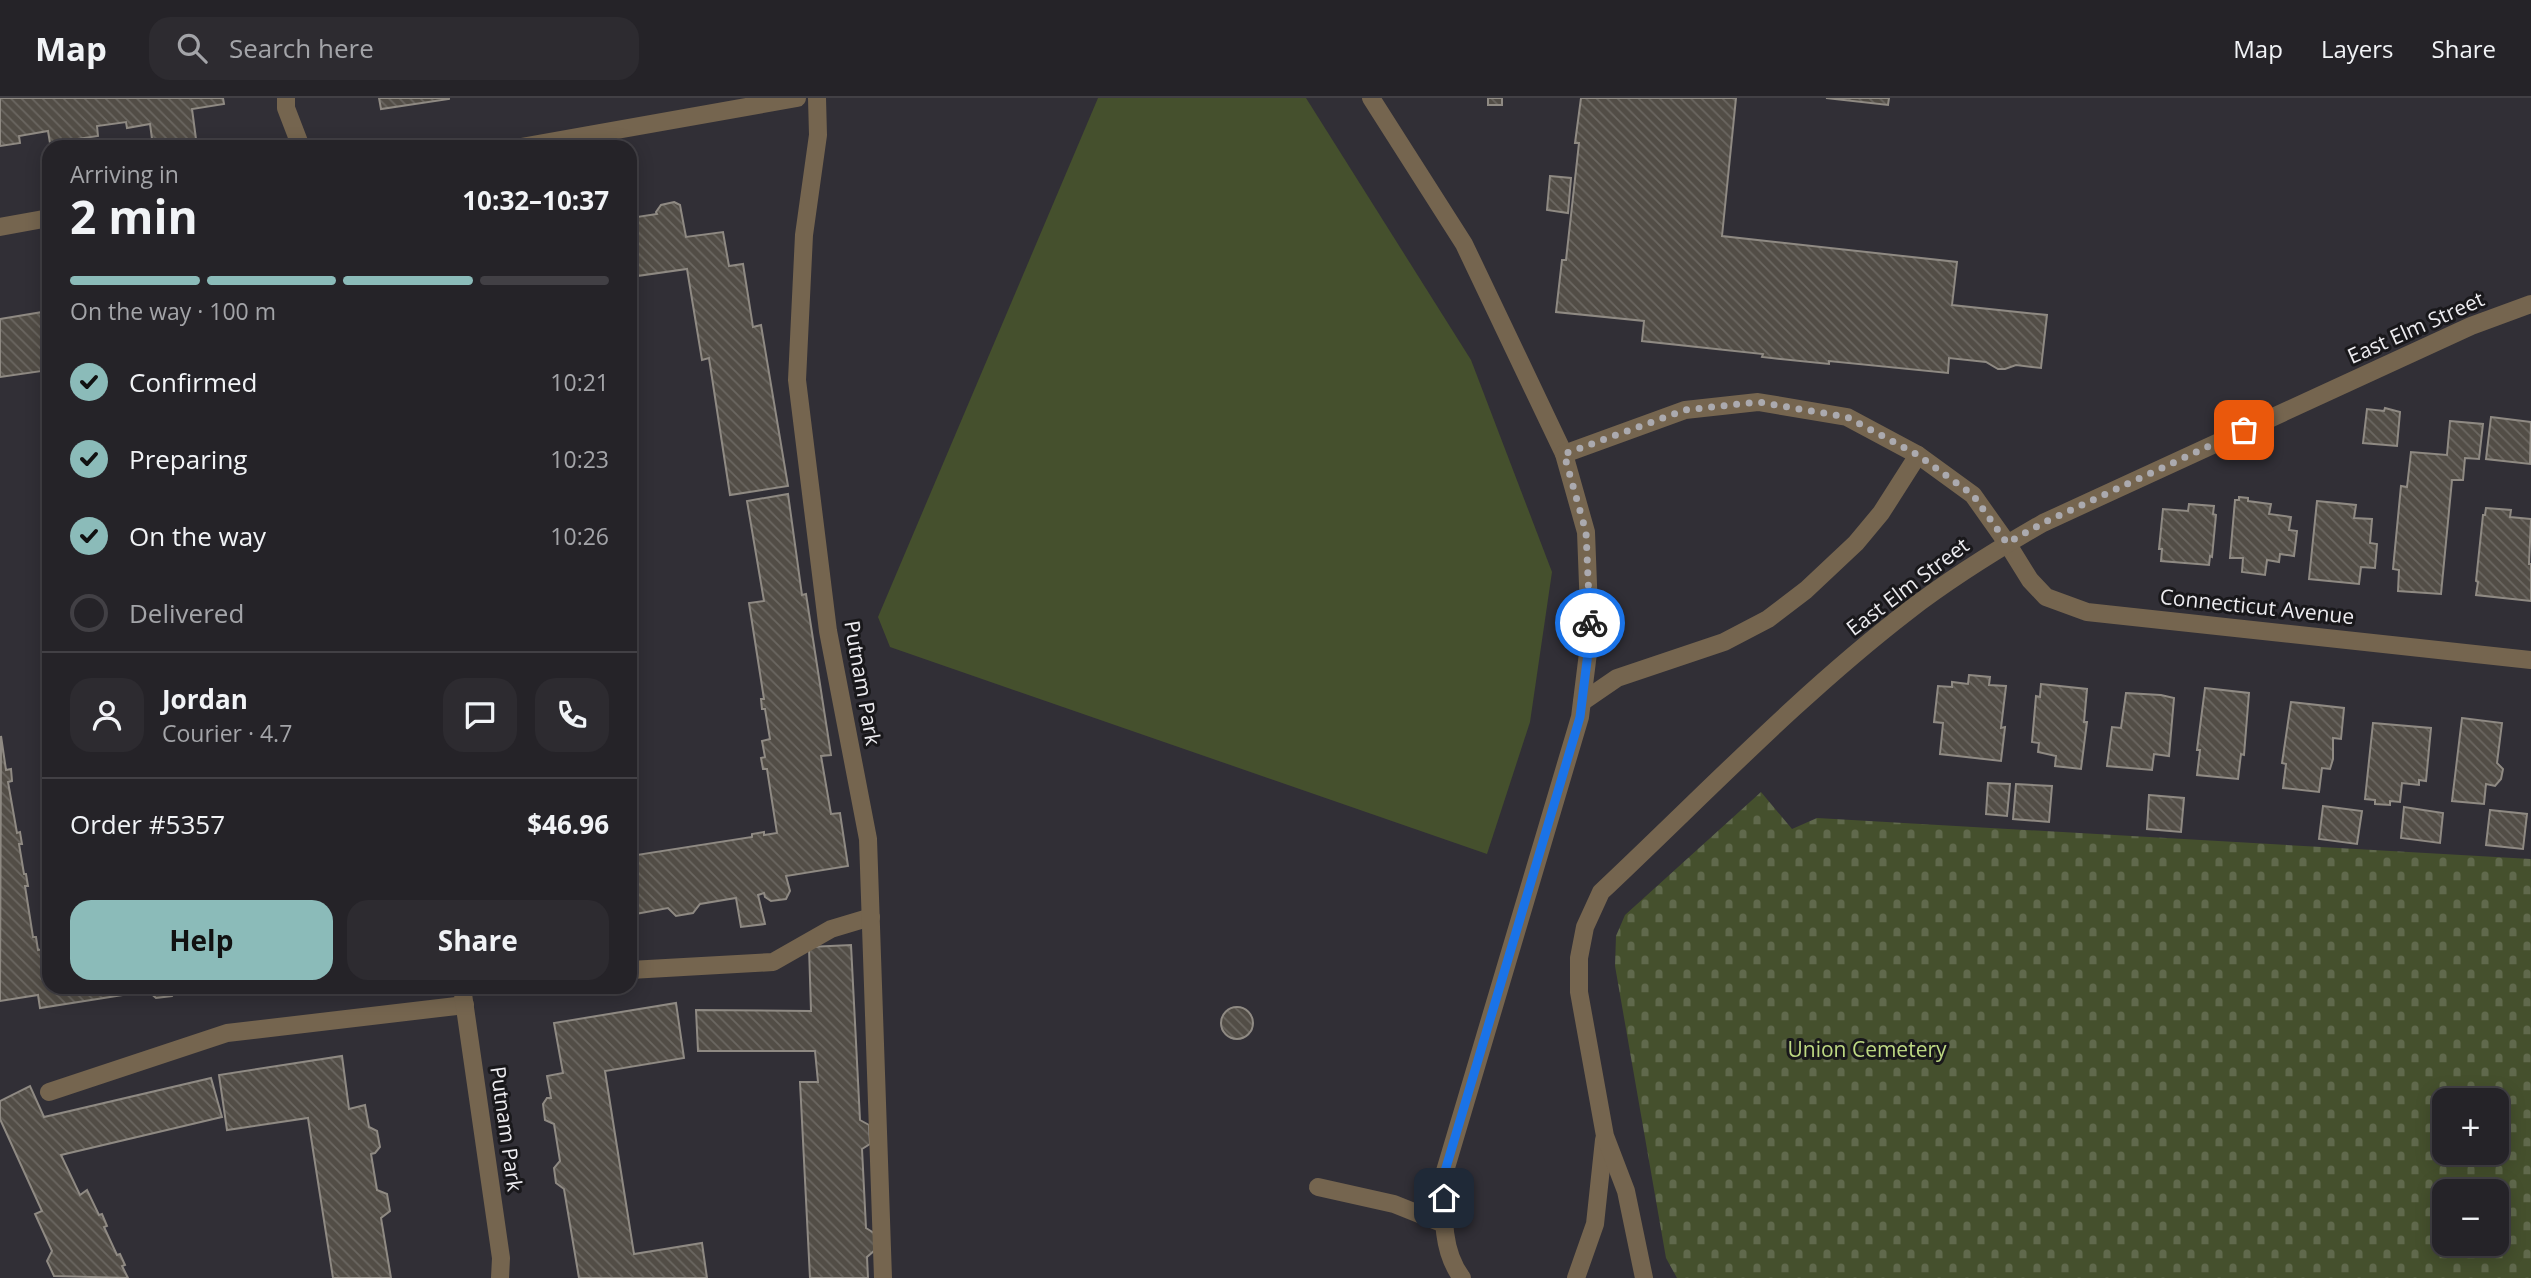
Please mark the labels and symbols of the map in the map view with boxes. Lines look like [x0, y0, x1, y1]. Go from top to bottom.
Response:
street label: East Elm Street [2343, 284, 2488, 370]
pin [2214, 400, 2274, 460]
street label: East Elm Street [1840, 531, 1974, 642]
street label: Connecticut Avenue [2159, 582, 2356, 630]
courier [1555, 588, 1625, 658]
street label: Putnam Park [838, 618, 888, 747]
park label: Union Cemetery [1787, 1035, 1947, 1063]
street label: Putnam Park [484, 1064, 530, 1193]
pin [1414, 1168, 1474, 1228]

